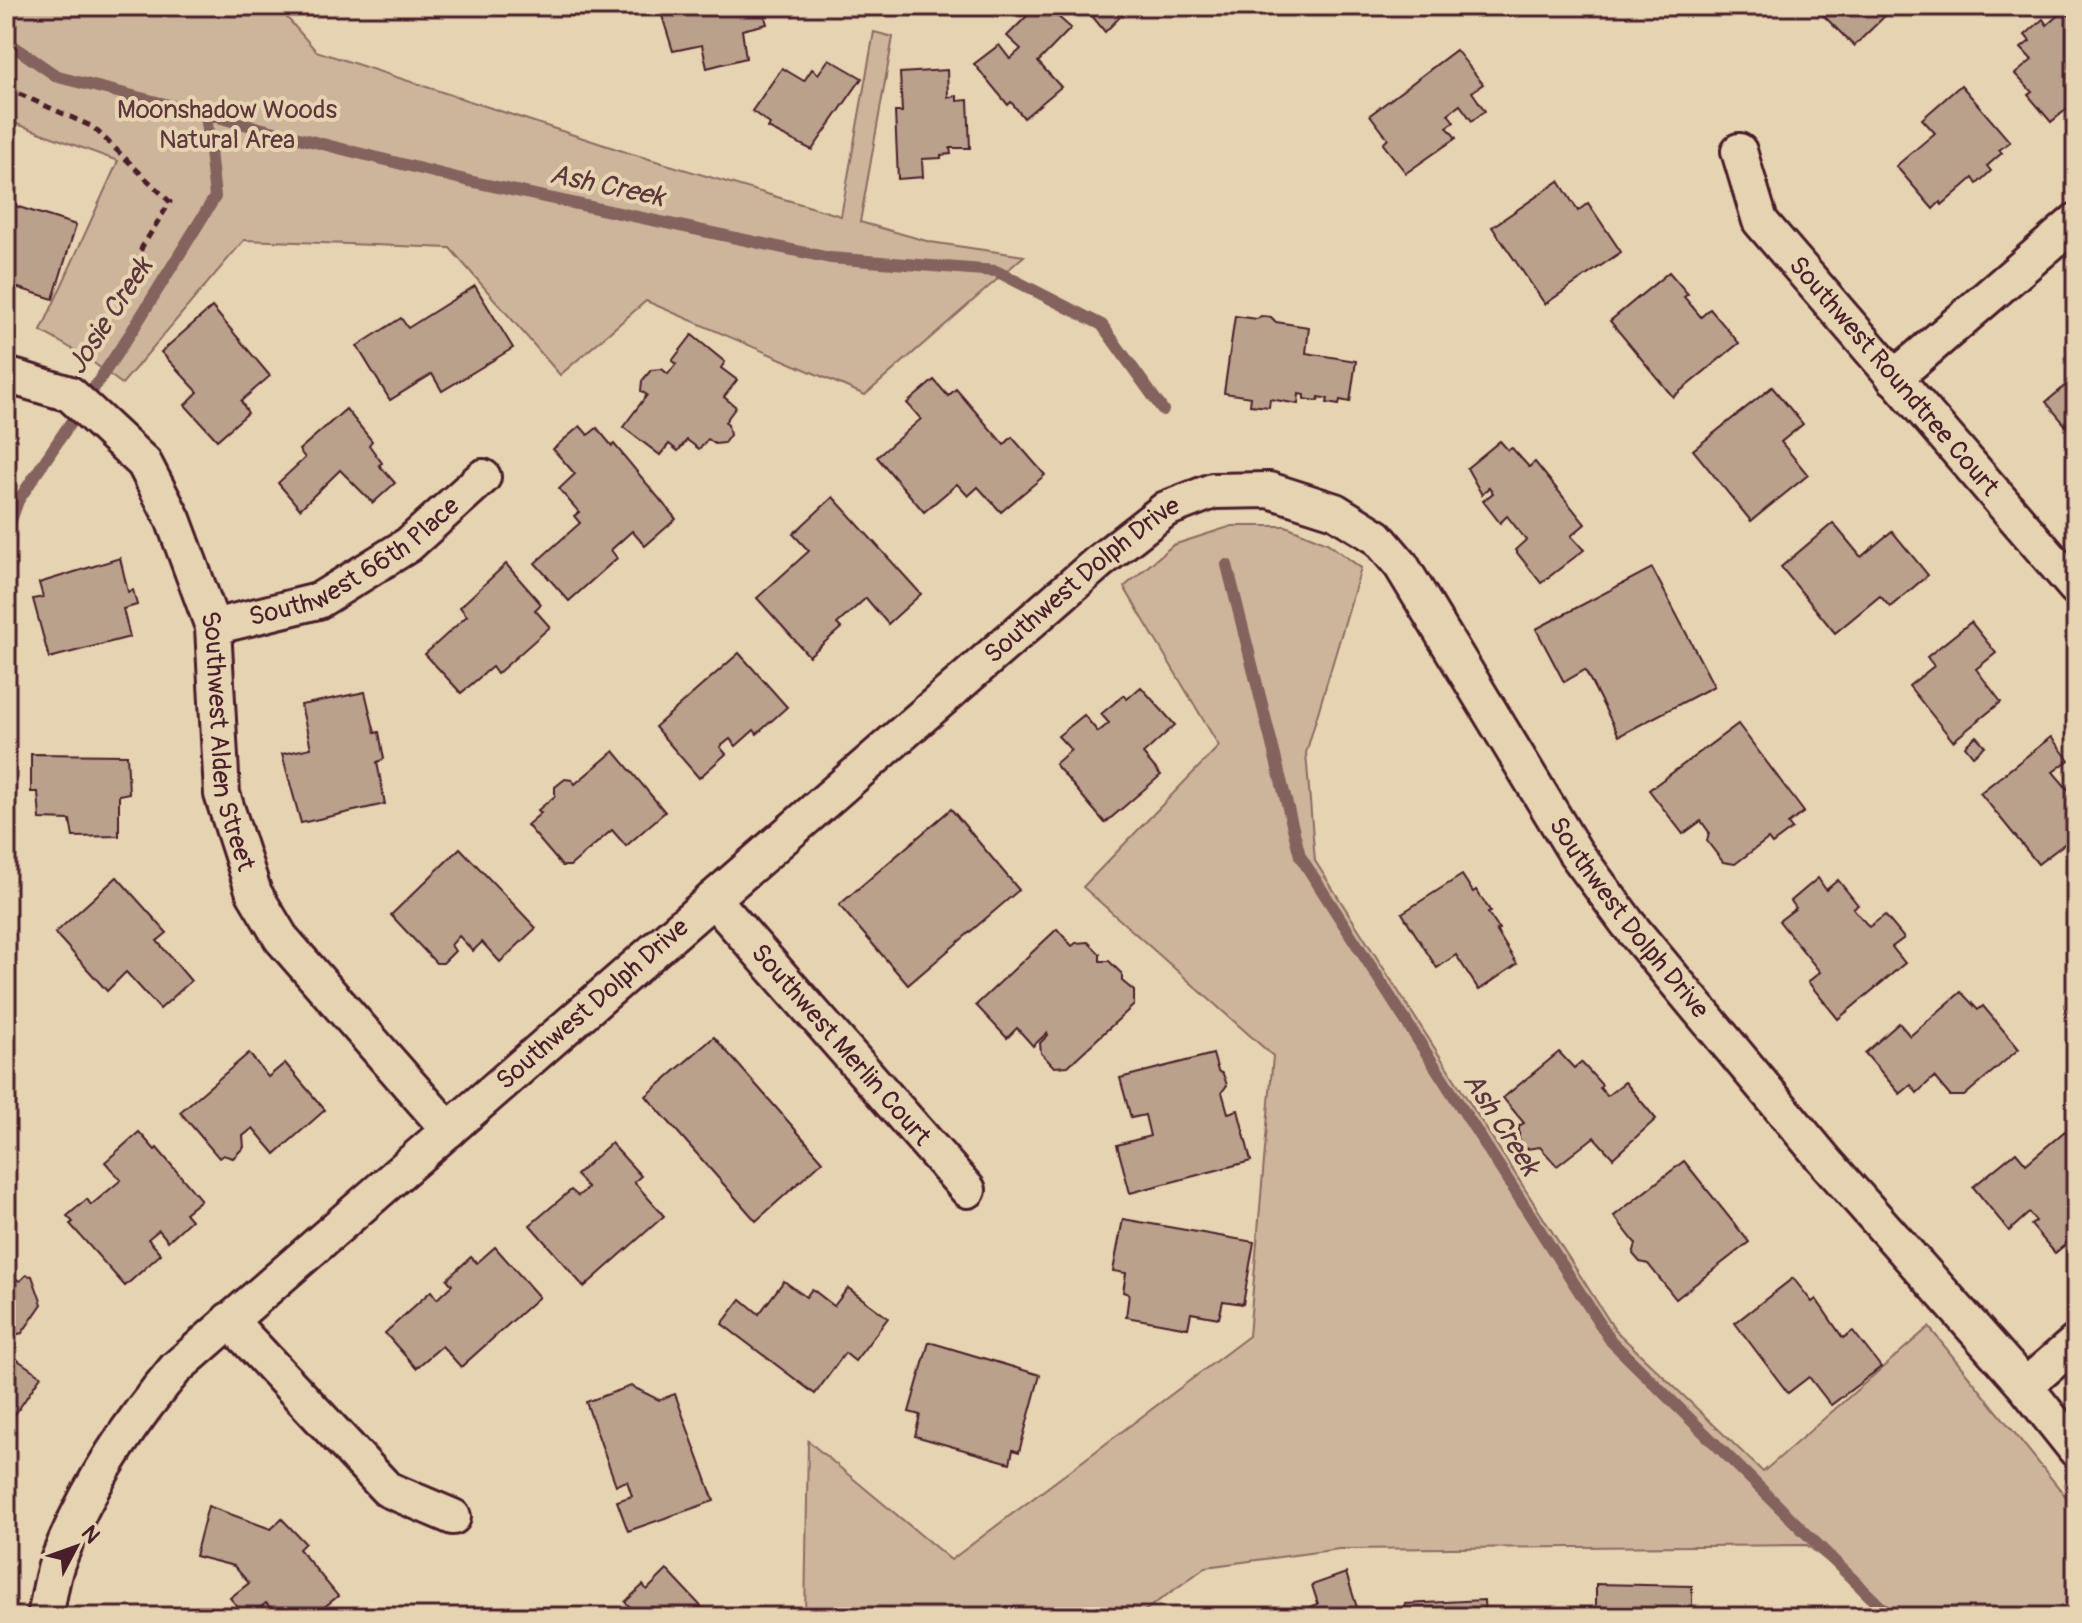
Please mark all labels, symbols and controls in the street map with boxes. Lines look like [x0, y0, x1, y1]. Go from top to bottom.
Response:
park label: Moonshadow Woods Natural Area [117, 94, 337, 156]
water label: Ash Creek [547, 157, 670, 216]
water label: Josie Creek [59, 249, 162, 381]
street label: Southwest Roundtree Court [1782, 250, 2006, 503]
street label: Southwest Dolph Drive [978, 489, 1184, 671]
street label: Southwest 66th Place [246, 490, 466, 633]
street label: Southwest Alden Street [193, 607, 262, 875]
street label: Southwest Dolph Drive [1542, 811, 1716, 1025]
street label: Southwest Dolph Drive [490, 911, 696, 1097]
street label: Southwest Merlin Court [744, 937, 938, 1153]
water label: Ash Creek [1455, 1066, 1548, 1184]
north arrow [36, 1507, 116, 1587]
text: N [75, 1520, 106, 1549]

